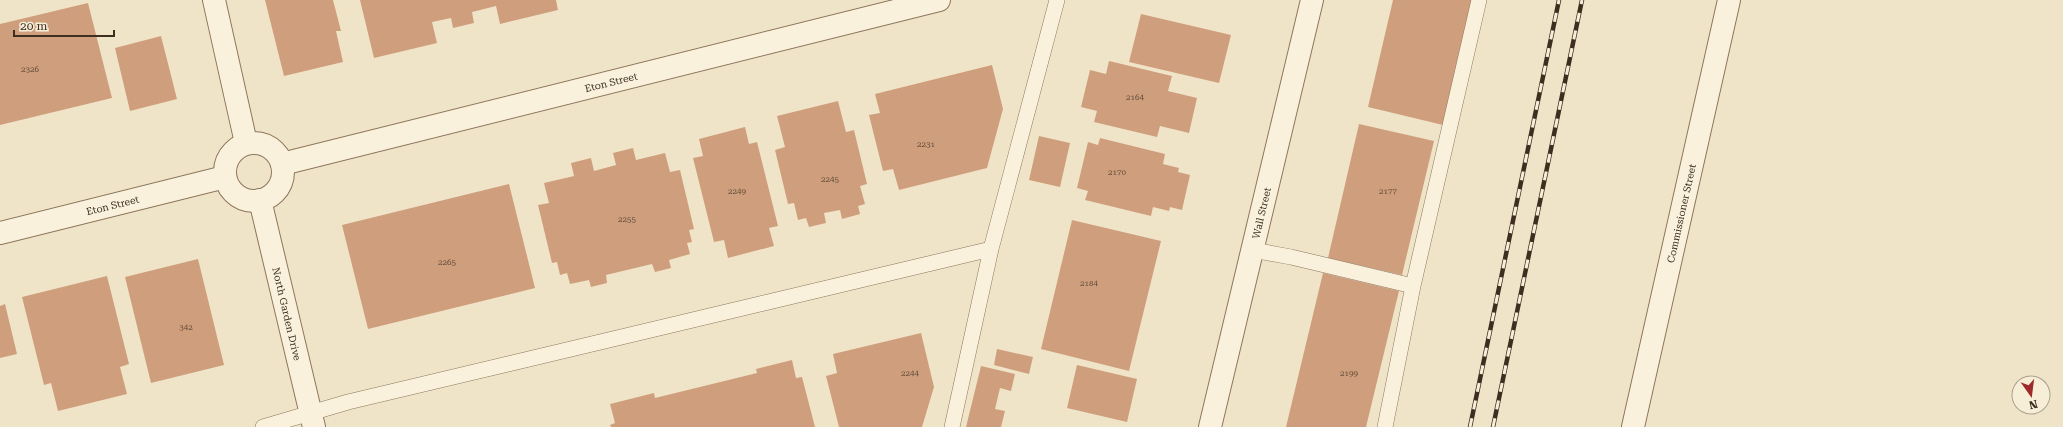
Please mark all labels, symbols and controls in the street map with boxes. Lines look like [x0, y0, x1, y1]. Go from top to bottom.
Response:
scale bar [14, 12, 114, 38]
text: 20 m [20, 19, 47, 33]
house number: 2326 [21, 65, 39, 74]
street label: Eton Street [583, 70, 639, 94]
house number: 2164 [1126, 93, 1144, 102]
house number: 2231 [917, 140, 935, 149]
street label: Commissioner Street [1665, 163, 1698, 264]
house number: 2170 [1108, 168, 1126, 177]
house number: 2245 [821, 175, 839, 184]
street label: Wall Street [1250, 186, 1273, 240]
house number: 2249 [728, 187, 746, 196]
house number: 2177 [1379, 187, 1397, 196]
street label: Eton Street [85, 193, 140, 217]
house number: 2255 [618, 215, 636, 224]
house number: 2265 [438, 258, 456, 267]
street label: North Garden Drive [271, 266, 304, 362]
house number: 2184 [1080, 279, 1098, 288]
house number: 342 [179, 323, 193, 332]
house number: 2244 [901, 369, 919, 378]
house number: 2199 [1340, 369, 1358, 378]
north arrow [2011, 375, 2051, 415]
text: N [2027, 397, 2039, 412]

